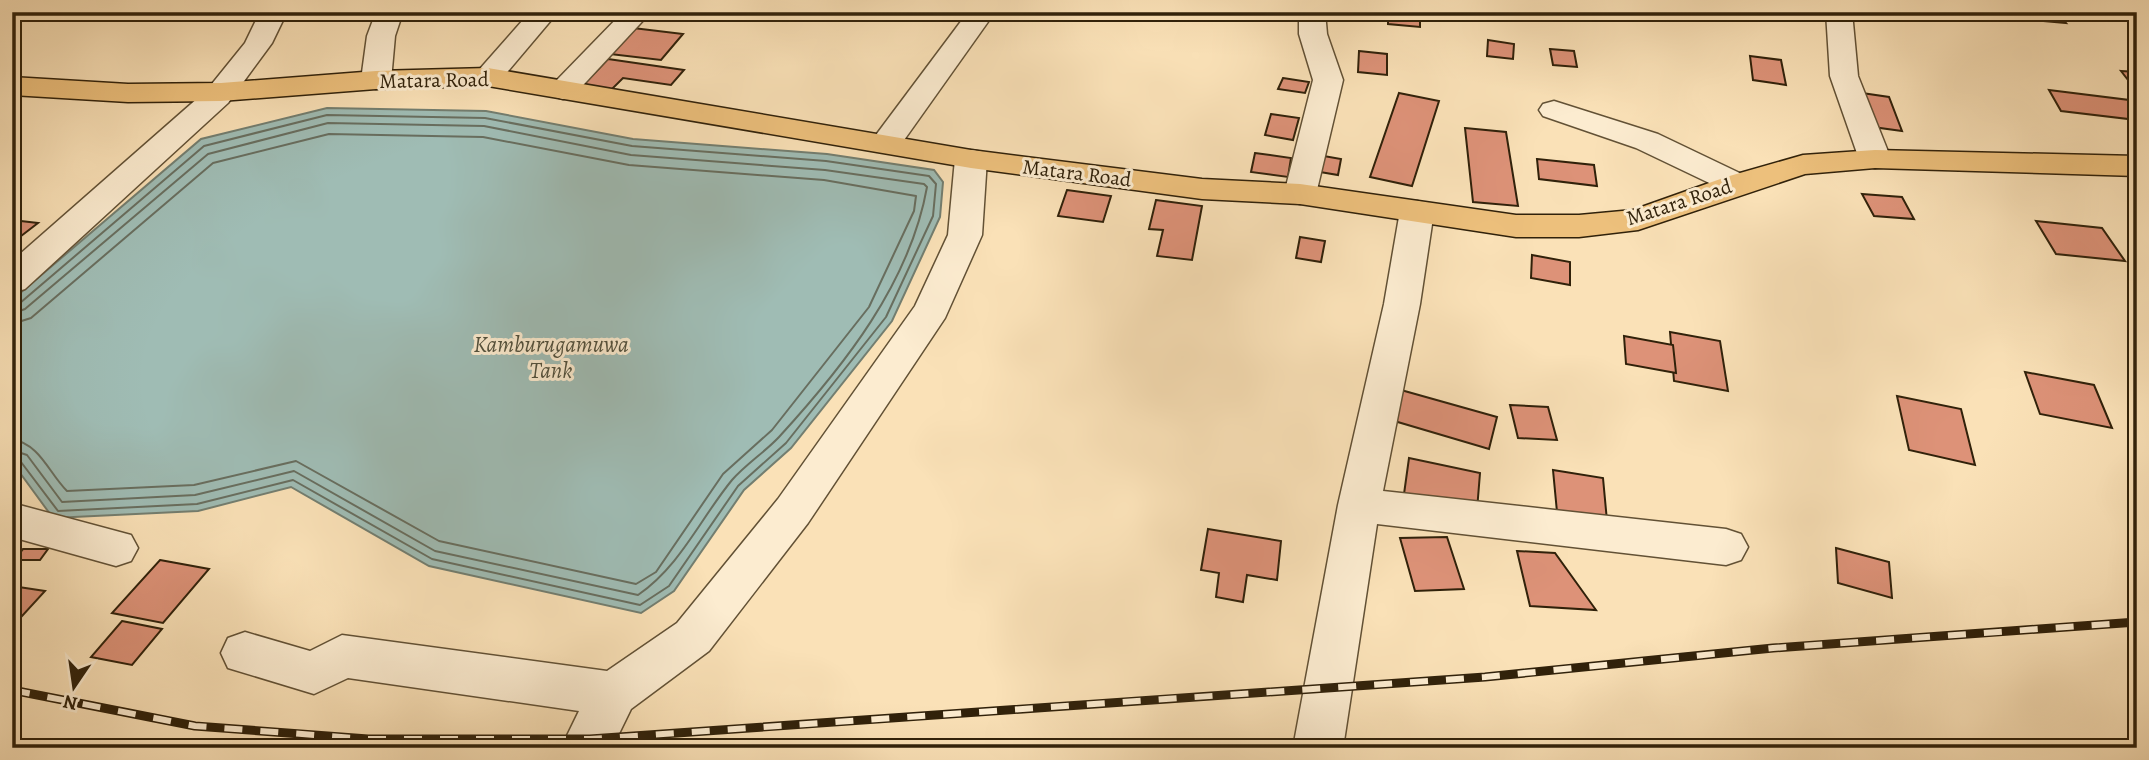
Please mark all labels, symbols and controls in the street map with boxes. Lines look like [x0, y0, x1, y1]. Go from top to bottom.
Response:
street label: Matara Road [379, 65, 490, 95]
street label: Matara Road [1021, 152, 1134, 194]
street label: Matara Road [1623, 172, 1736, 232]
water label: Kamburugamuwa Tank [473, 329, 629, 386]
north arrow [38, 652, 108, 722]
text: N [61, 688, 80, 717]

